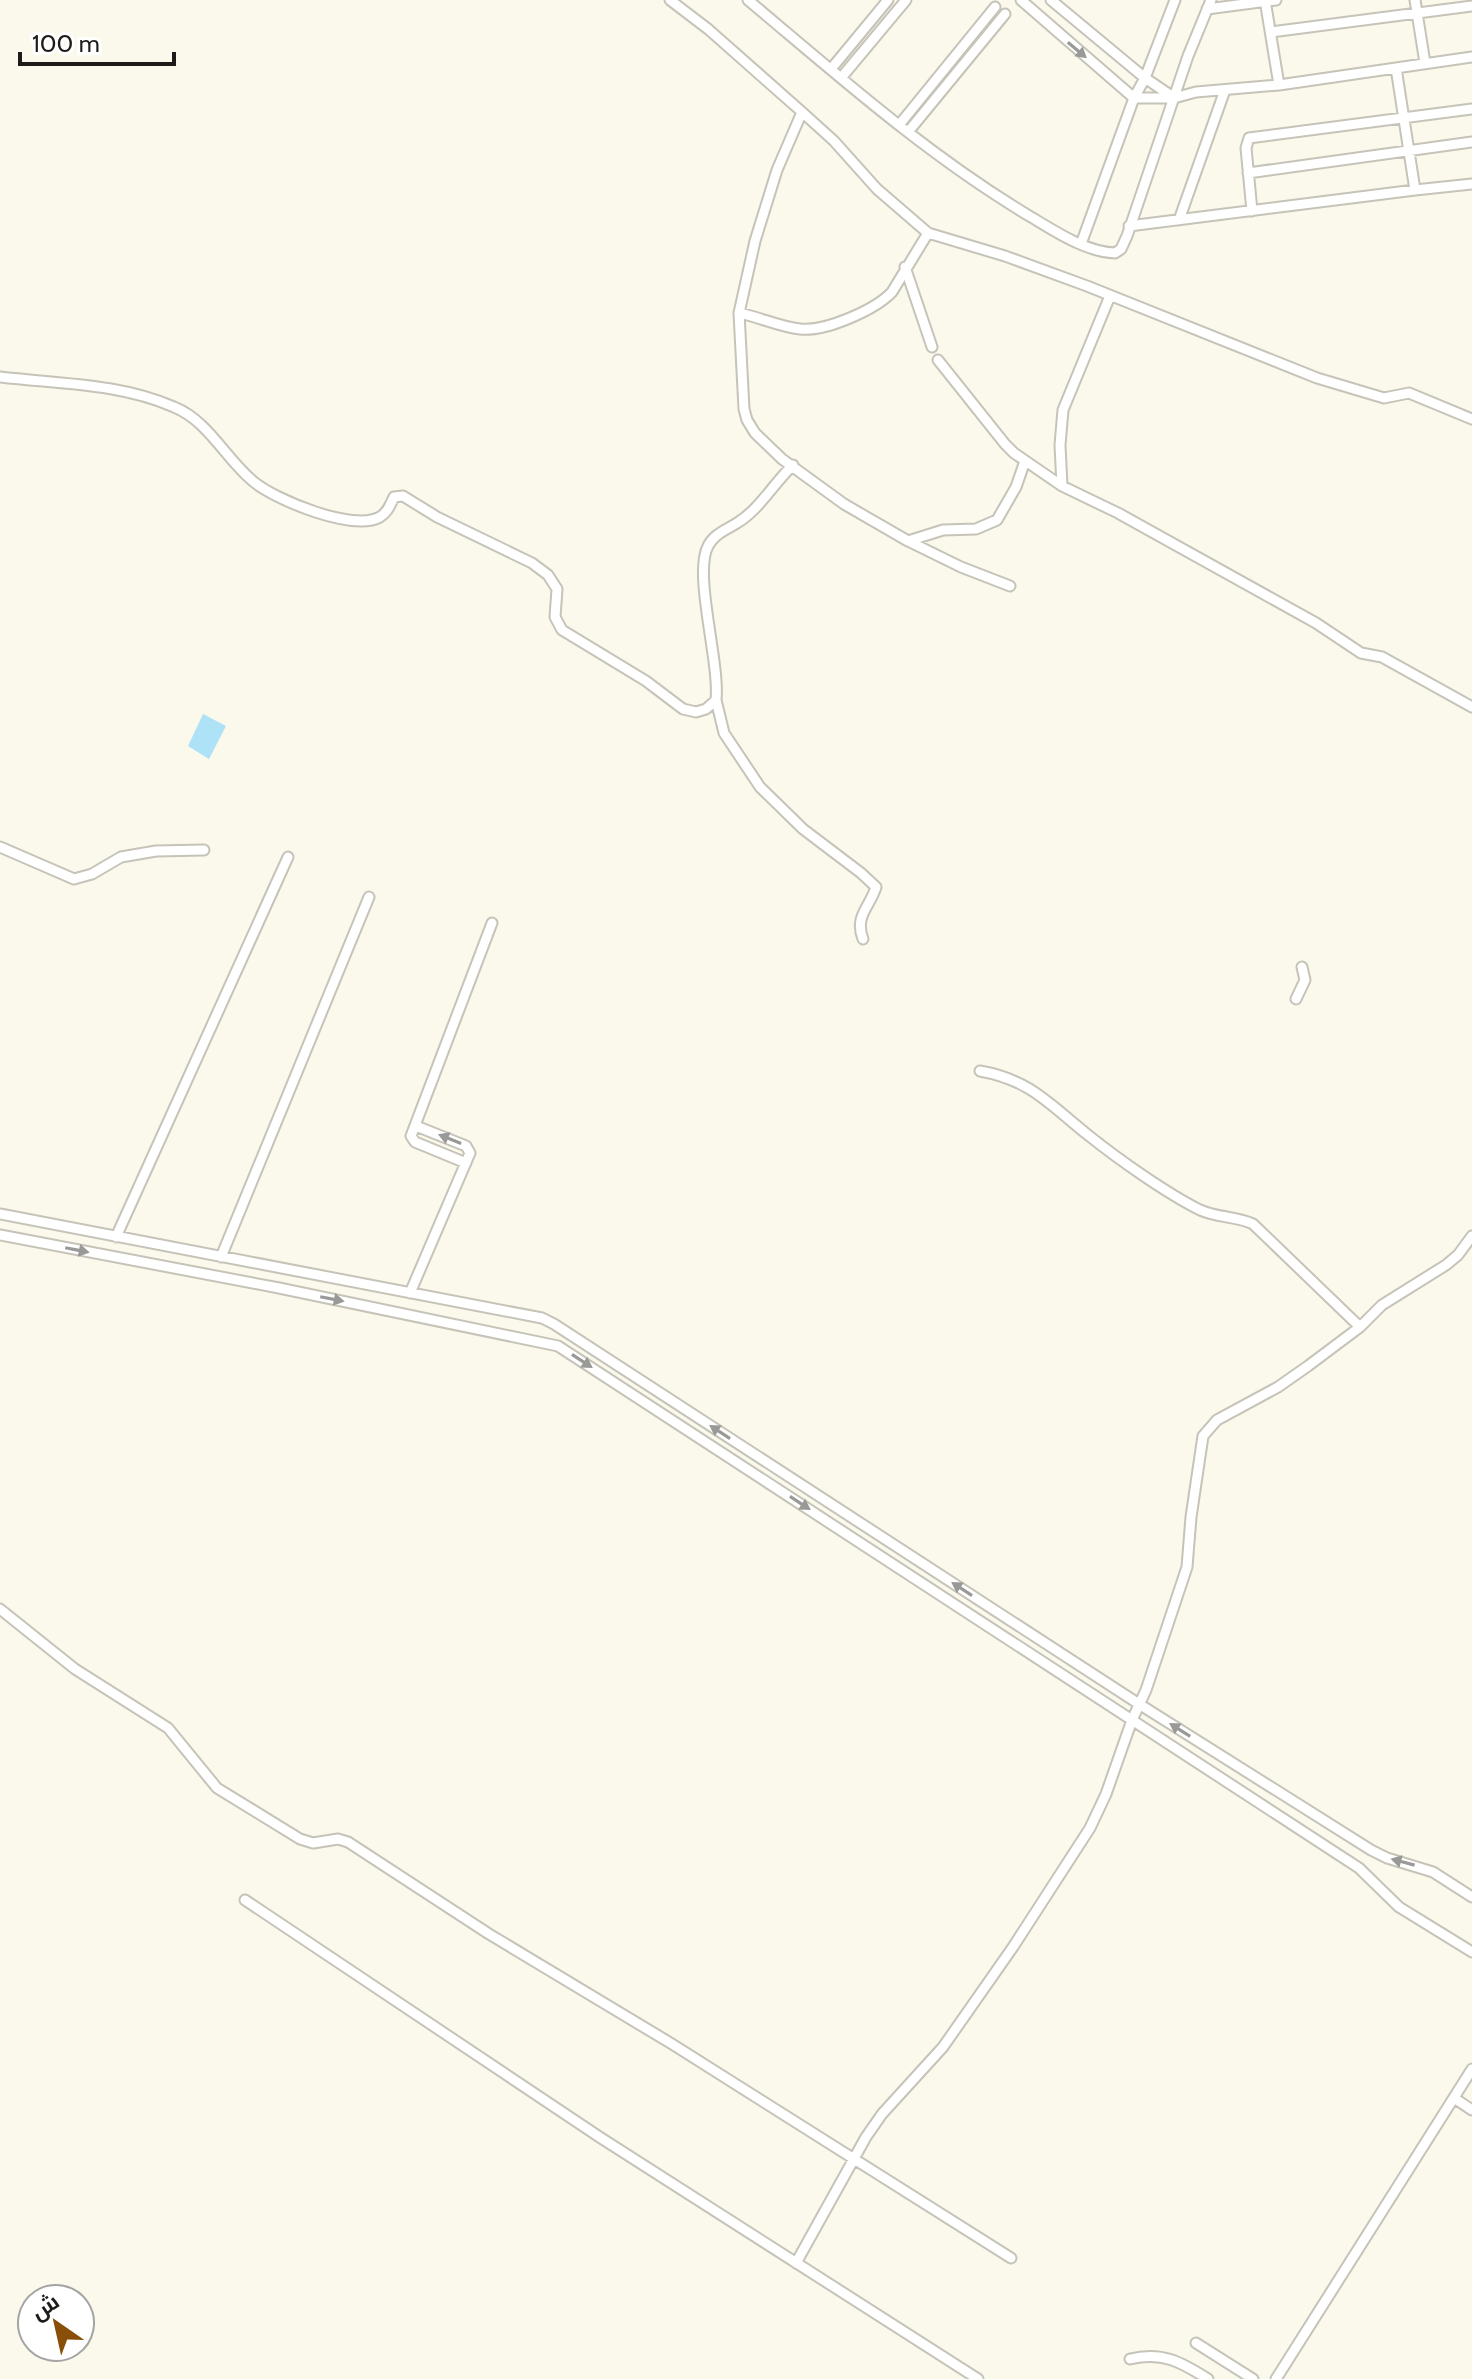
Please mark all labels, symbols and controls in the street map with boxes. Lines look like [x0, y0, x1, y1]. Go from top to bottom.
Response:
scale bar [20, 16, 174, 66]
text: 100 m [32, 29, 100, 58]
one-way arrow [1066, 41, 1086, 58]
one-way arrow [438, 1133, 462, 1146]
one-way arrow [64, 1244, 89, 1256]
one-way arrow [320, 1293, 345, 1305]
one-way arrow [572, 1354, 593, 1369]
one-way arrow [710, 1424, 731, 1439]
one-way arrow [789, 1496, 811, 1510]
one-way arrow [951, 1582, 973, 1596]
one-way arrow [1169, 1724, 1191, 1738]
one-way arrow [1391, 1856, 1416, 1868]
north arrow [16, 2283, 96, 2363]
text: ش [26, 2288, 64, 2326]

